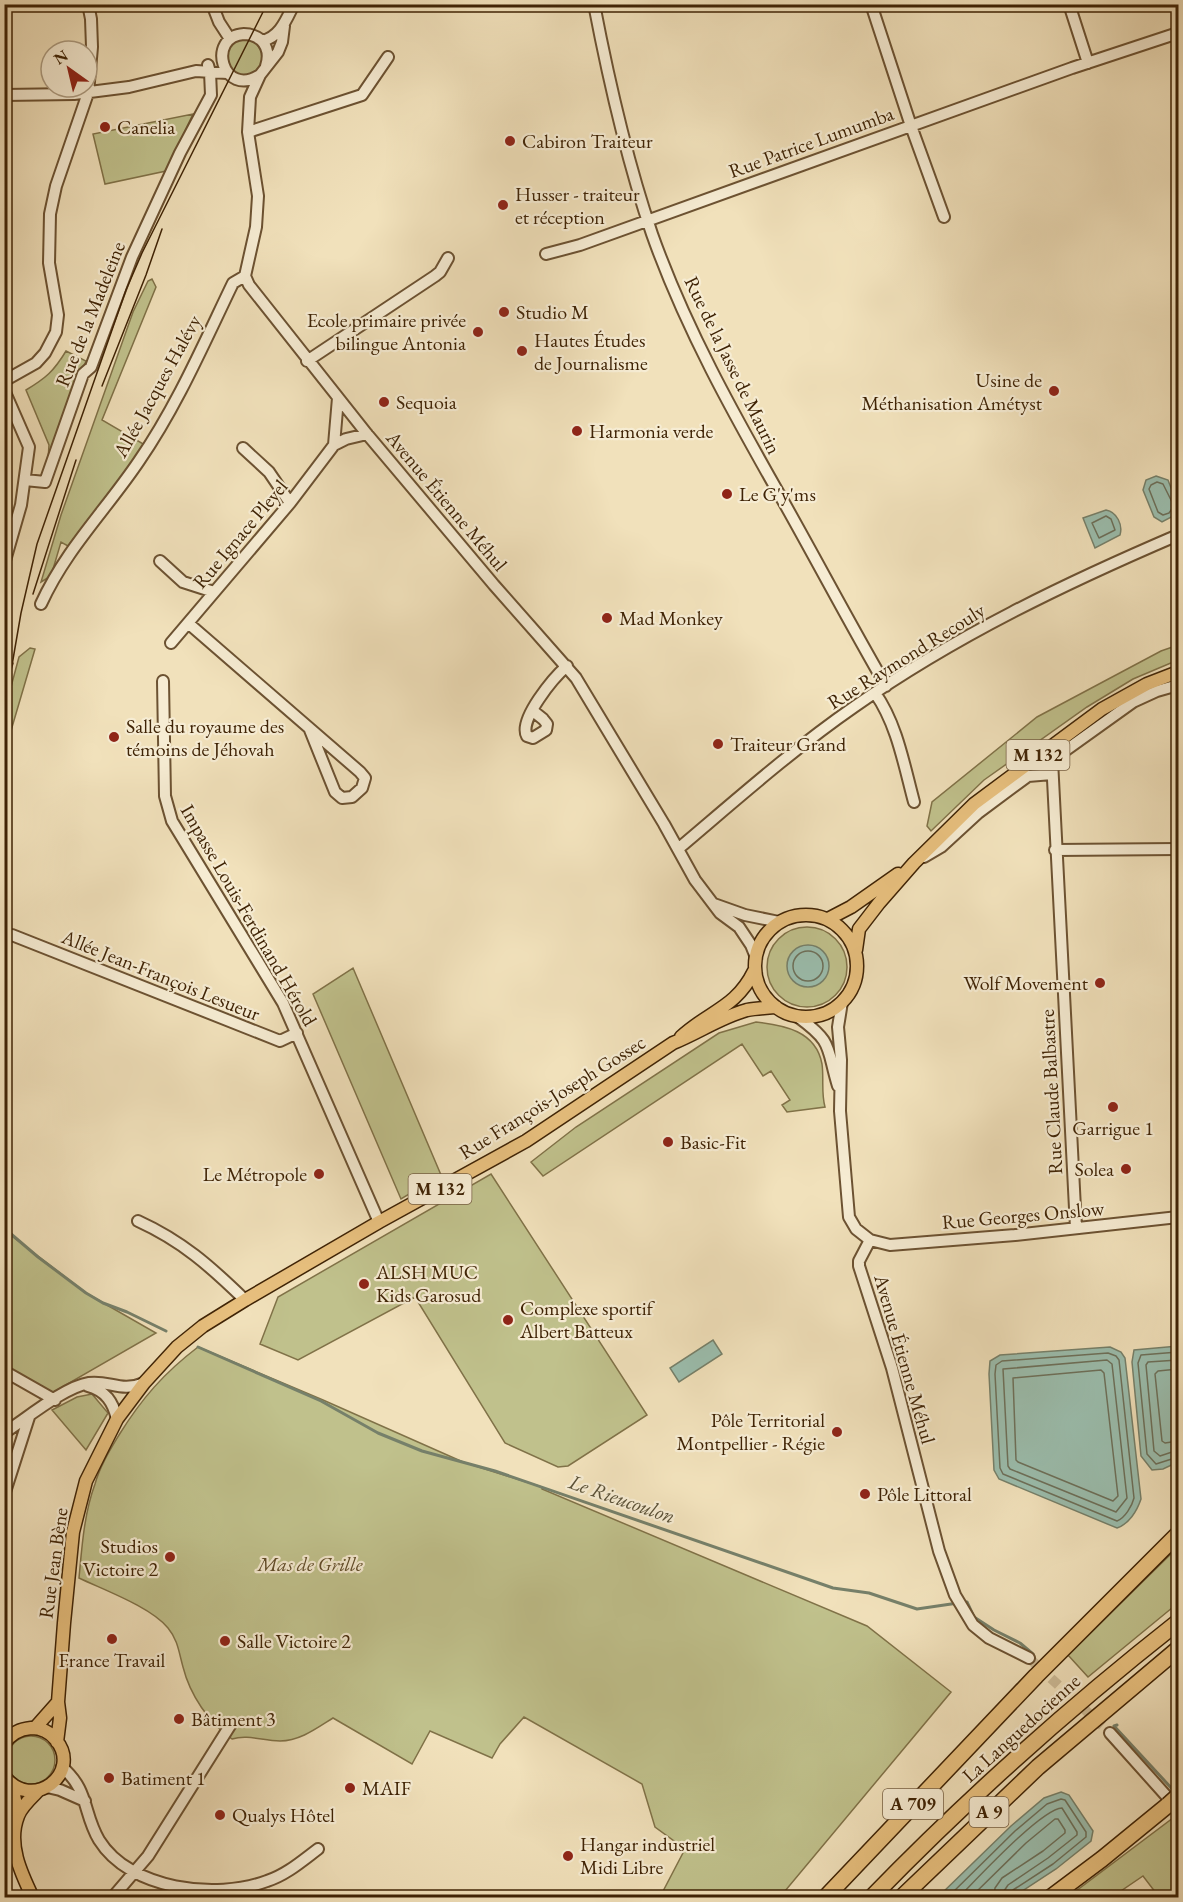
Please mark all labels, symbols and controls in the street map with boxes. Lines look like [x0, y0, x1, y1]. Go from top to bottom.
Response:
north arrow [39, 39, 99, 99]
text: N [50, 45, 72, 69]
street label: Rue Patrice Lumumba [725, 100, 897, 184]
place label: Canelia [117, 114, 175, 140]
marker: Canelia [98, 120, 112, 134]
place label: Cabiron Traiteur [522, 128, 653, 154]
marker: Cabiron Traiteur [503, 134, 517, 148]
place label: Husser - traiteur et réception [515, 181, 640, 230]
marker: Husser - traiteur et réception [496, 198, 510, 212]
street label: Rue de la Madeleine [49, 237, 131, 391]
street label: Rue de la Jasse de Maurin [679, 272, 788, 459]
place label: Studio M [516, 299, 589, 325]
marker: Studio M [497, 305, 511, 319]
place label: Ecole primaire privée bilingue Antonia [307, 307, 466, 356]
street label: Allée Jacques Halévy [107, 310, 207, 463]
marker: Ecole primaire privée bilingue Antonia [471, 325, 485, 339]
place label: Hautes Études de Journalisme [534, 327, 648, 376]
marker: Hautes Études de Journalisme [515, 344, 529, 358]
place label: Usine de Méthanisation Amétyst [862, 367, 1043, 416]
marker: Usine de Méthanisation Amétyst [1047, 384, 1061, 398]
place label: Sequoia [396, 389, 457, 415]
marker: Sequoia [377, 395, 391, 409]
place label: Harmonia verde [589, 418, 714, 444]
marker: Harmonia verde [570, 424, 584, 438]
street label: Avenue Étienne Méhul [380, 425, 513, 577]
street label: Rue Ignace Pleyel [187, 474, 293, 594]
place label: Le G'y'ms [739, 481, 816, 507]
marker: Le G'y'ms [720, 487, 734, 501]
street label: Rue Raymond Recouly [822, 597, 990, 715]
place label: Mad Monkey [619, 605, 723, 631]
marker: Mad Monkey [600, 611, 614, 625]
place label: Salle du royaume des témoins de Jéhovah [126, 713, 284, 762]
marker: Salle du royaume des témoins de Jéhovah [107, 730, 121, 744]
place label: Traiteur Grand [730, 731, 847, 757]
marker: Traiteur Grand [711, 737, 725, 751]
road number: M 132 [1006, 740, 1070, 770]
street label: Impasse Louis-Ferdinand Hérold [175, 800, 324, 1031]
street label: Allée Jean-François Lesueur [57, 923, 264, 1027]
place label: Wolf Movement [963, 970, 1089, 996]
marker: Wolf Movement [1093, 976, 1107, 990]
street label: Rue Claude Balbastre [1034, 1008, 1068, 1175]
street label: Rue François-Joseph Gossec [454, 1029, 650, 1165]
marker: Garrigue 1 [1106, 1100, 1120, 1114]
place label: Garrigue 1 [1072, 1115, 1154, 1141]
place label: Basic-Fit [680, 1129, 747, 1155]
marker: Basic-Fit [661, 1135, 675, 1149]
place label: Solea [1075, 1156, 1114, 1182]
place label: Le Métropole [203, 1161, 307, 1187]
marker: Solea [1119, 1162, 1133, 1176]
marker: Le Métropole [312, 1167, 326, 1181]
road number: M 132 [408, 1174, 472, 1204]
street label: Rue Georges Onslow [941, 1195, 1105, 1235]
place label: ALSH MUC Kids Garosud [375, 1259, 482, 1308]
street label: Avenue Étienne Méhul [868, 1270, 942, 1447]
marker: ALSH MUC Kids Garosud [357, 1277, 371, 1291]
place label: Complexe sportif Albert Batteux [519, 1295, 656, 1344]
marker: Complexe sportif Albert Batteux [501, 1313, 515, 1327]
place label: Pôle Territorial Montpellier - Régie [677, 1407, 825, 1456]
marker: Pôle Territorial Montpellier - Régie [830, 1425, 844, 1439]
water label: Le Rieucoulon [565, 1467, 679, 1529]
place label: Pôle Littoral [877, 1481, 972, 1507]
marker: Pôle Littoral [858, 1487, 872, 1501]
street label: Rue Jean Bène [32, 1506, 74, 1620]
place label: Studios Victoire 2 [83, 1533, 158, 1582]
marker: Studios Victoire 2 [163, 1550, 177, 1564]
park label: Mas de Grille [257, 1551, 363, 1577]
place label: Salle Victoire 2 [237, 1628, 351, 1654]
marker: France Travail [105, 1632, 119, 1646]
marker: Salle Victoire 2 [218, 1634, 232, 1648]
place label: France Travail [59, 1647, 166, 1673]
street label: La Languedocienne [956, 1668, 1086, 1788]
place label: Bâtiment 3 [191, 1706, 276, 1732]
marker: Bâtiment 3 [172, 1712, 186, 1726]
place label: Batiment 1 [121, 1765, 206, 1791]
marker: Batiment 1 [102, 1771, 116, 1785]
place label: MAIF [362, 1775, 411, 1801]
marker: MAIF [343, 1781, 357, 1795]
road number: A 709 [883, 1789, 943, 1819]
road number: A 9 [970, 1797, 1008, 1827]
place label: Qualys Hôtel [232, 1802, 335, 1828]
marker: Qualys Hôtel [213, 1808, 227, 1822]
place label: Hangar industriel Midi Libre [580, 1831, 715, 1880]
marker: Hangar industriel Midi Libre [561, 1849, 575, 1863]

